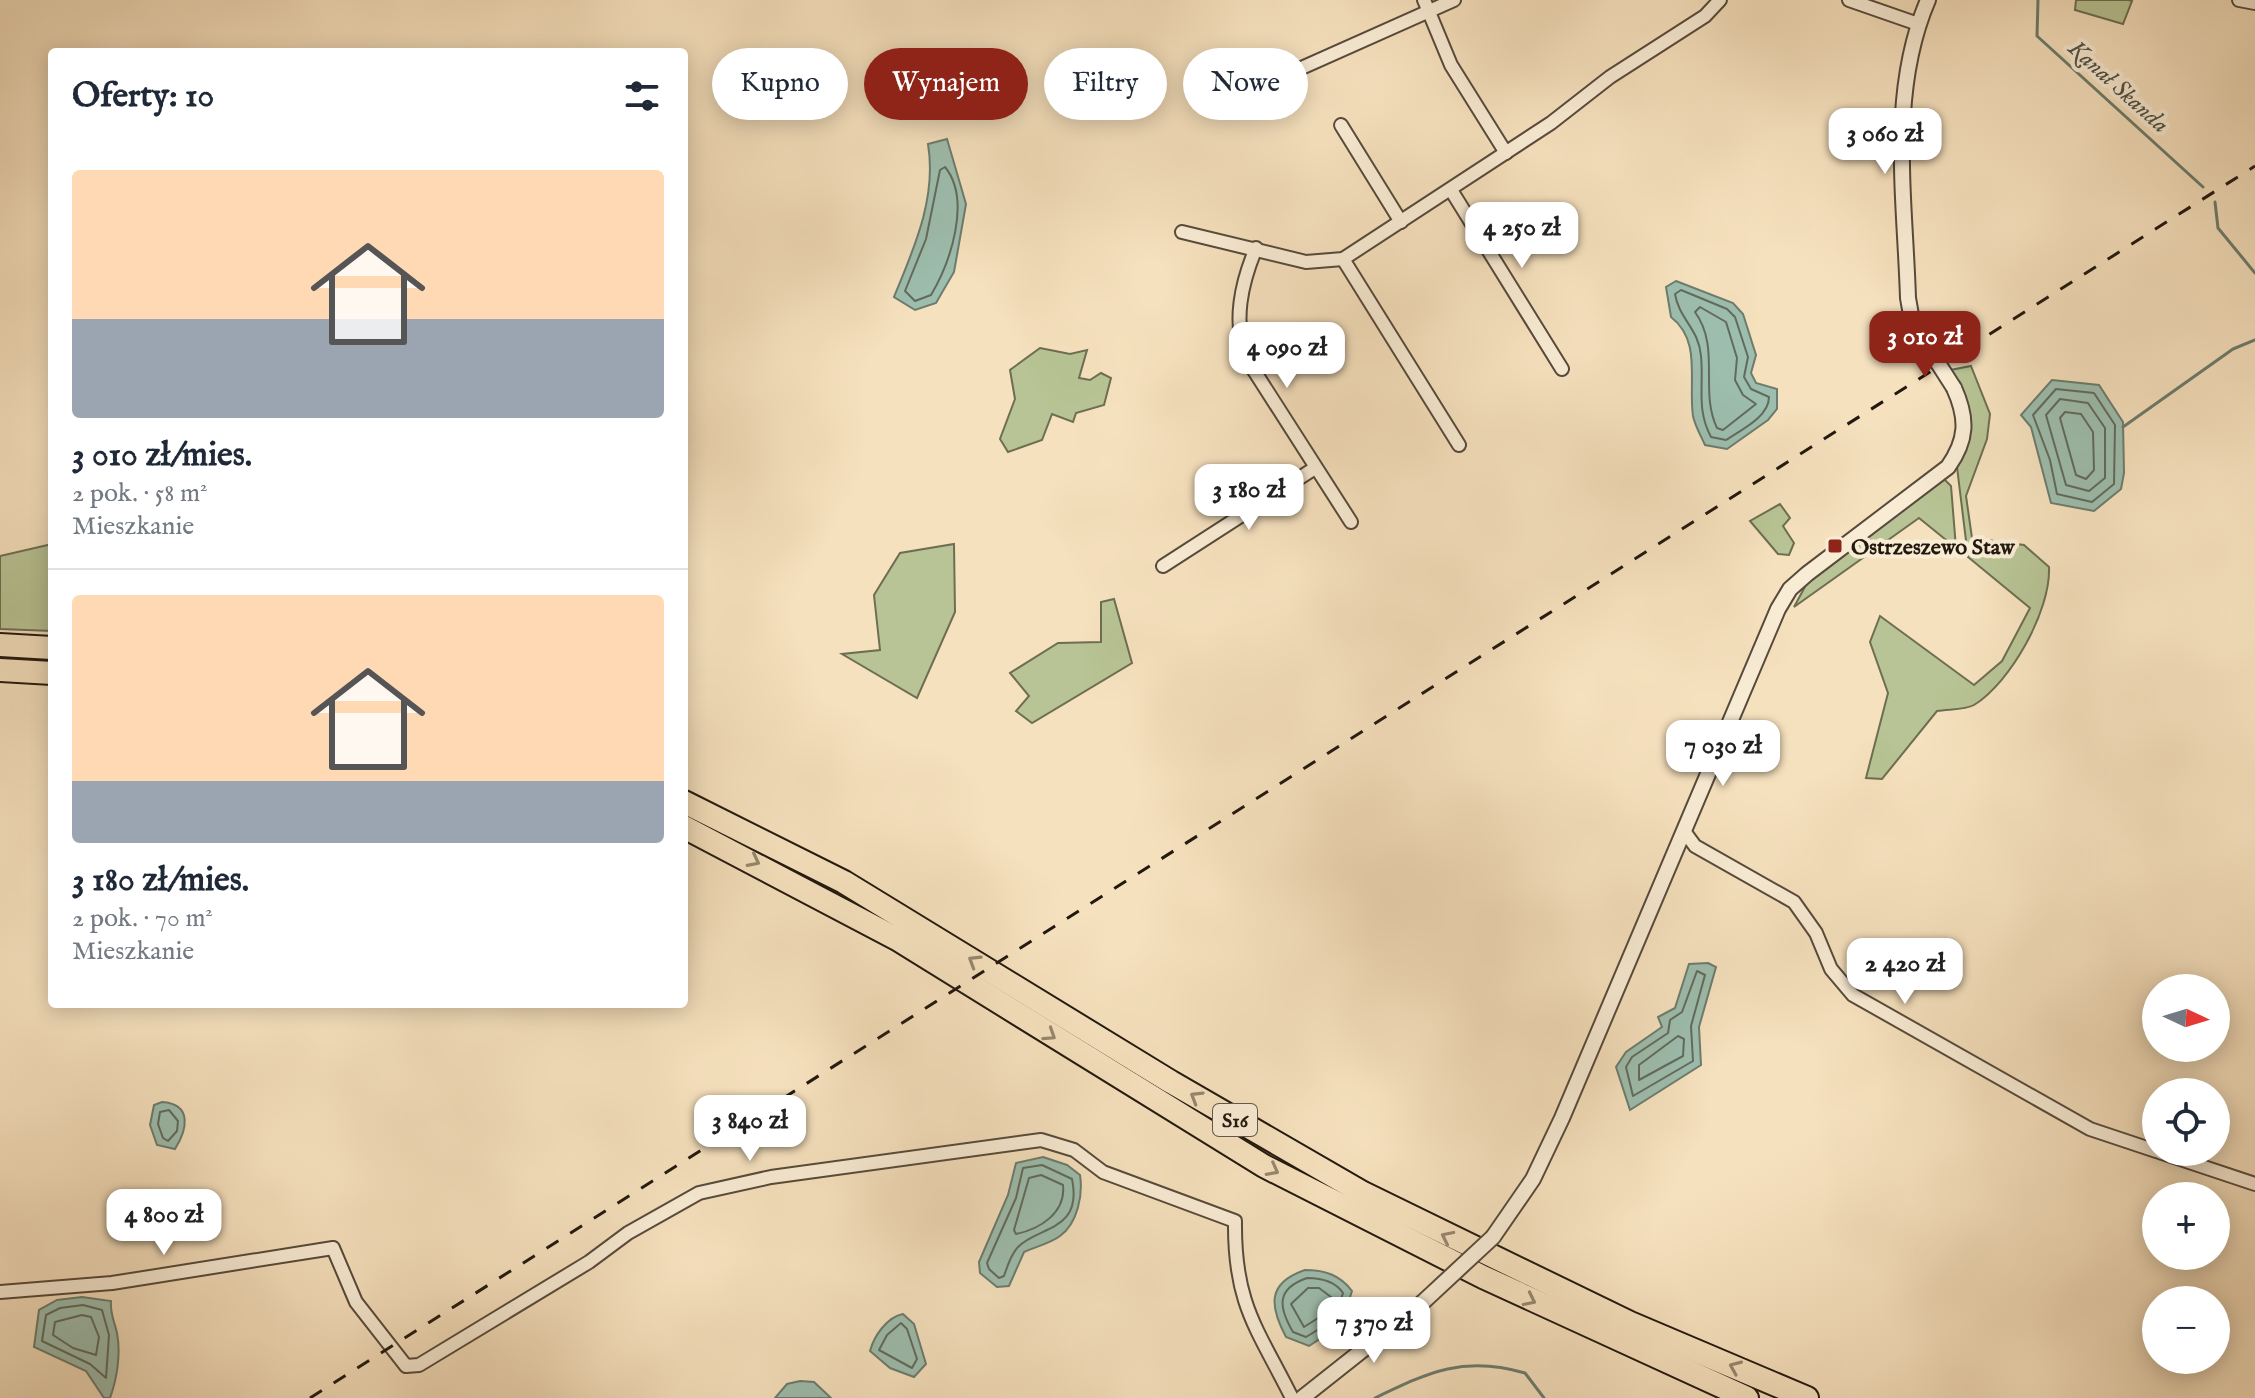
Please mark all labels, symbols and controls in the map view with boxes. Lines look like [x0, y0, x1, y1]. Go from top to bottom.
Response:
water label: Kanał Skanda [2060, 33, 2175, 140]
chip: Kupno [712, 48, 848, 120]
chip: Wynajem [864, 48, 1028, 120]
chip: Filtry [1044, 48, 1167, 120]
chip: Nowe [1183, 48, 1308, 120]
icon: filters [620, 74, 664, 118]
text: Oferty: 10 [72, 75, 214, 118]
pin: 3 060 zł [1802, 108, 1968, 176]
text: 3 060 zł [1847, 117, 1923, 150]
pin: 4 250 zł [1439, 202, 1605, 270]
text: 4 250 zł [1483, 211, 1561, 244]
icon: home [296, 222, 440, 366]
pin: 3 010 zł [1842, 311, 2008, 379]
text: 3 010 zł [1887, 320, 1963, 353]
pin: 4 090 zł [1204, 322, 1370, 390]
text: 4 090 zł [1247, 331, 1327, 364]
text: 3 010 zł/mies. [72, 434, 252, 477]
pin: 3 180 zł [1166, 464, 1332, 532]
text: 3 180 zł [1213, 473, 1285, 506]
text: 2 pok. · 58 m² [72, 477, 207, 510]
text: Mieszkanie [72, 510, 194, 543]
place label: Ostrzeszewo Staw [1851, 534, 2016, 562]
marker: Ostrzeszewo Staw [1826, 537, 1844, 555]
icon: home [296, 647, 440, 791]
pin: 7 030 zł [1640, 720, 1806, 788]
text: 7 030 zł [1684, 729, 1762, 762]
one-way arrow [746, 851, 761, 866]
text: 3 180 zł/mies. [72, 859, 249, 902]
text: 2 pok. · 70 m² [72, 902, 213, 935]
text: Mieszkanie [72, 935, 194, 968]
pin: 2 420 zł [1822, 938, 1988, 1006]
text: 2 420 zł [1865, 947, 1945, 980]
one-way arrow [968, 956, 983, 971]
north arrow [2142, 974, 2230, 1062]
map controls [2142, 974, 2230, 1374]
one-way arrow [1042, 1026, 1056, 1041]
button: locate [2142, 1078, 2230, 1166]
one-way arrow [1190, 1091, 1205, 1107]
pin: 3 840 zł [667, 1095, 833, 1163]
text: 3 840 zł [712, 1104, 788, 1137]
road number: S16 [1213, 1104, 1257, 1136]
one-way arrow [1264, 1160, 1278, 1176]
button: + [2142, 1182, 2230, 1270]
pin: 4 800 zł [81, 1189, 247, 1257]
text: 4 800 zł [125, 1198, 204, 1231]
one-way arrow [1441, 1231, 1456, 1247]
button: − [2142, 1286, 2230, 1374]
one-way arrow [1521, 1290, 1536, 1306]
pin: 7 370 zł [1291, 1297, 1457, 1365]
text: 7 370 zł [1335, 1306, 1413, 1339]
one-way arrow [1729, 1360, 1743, 1377]

